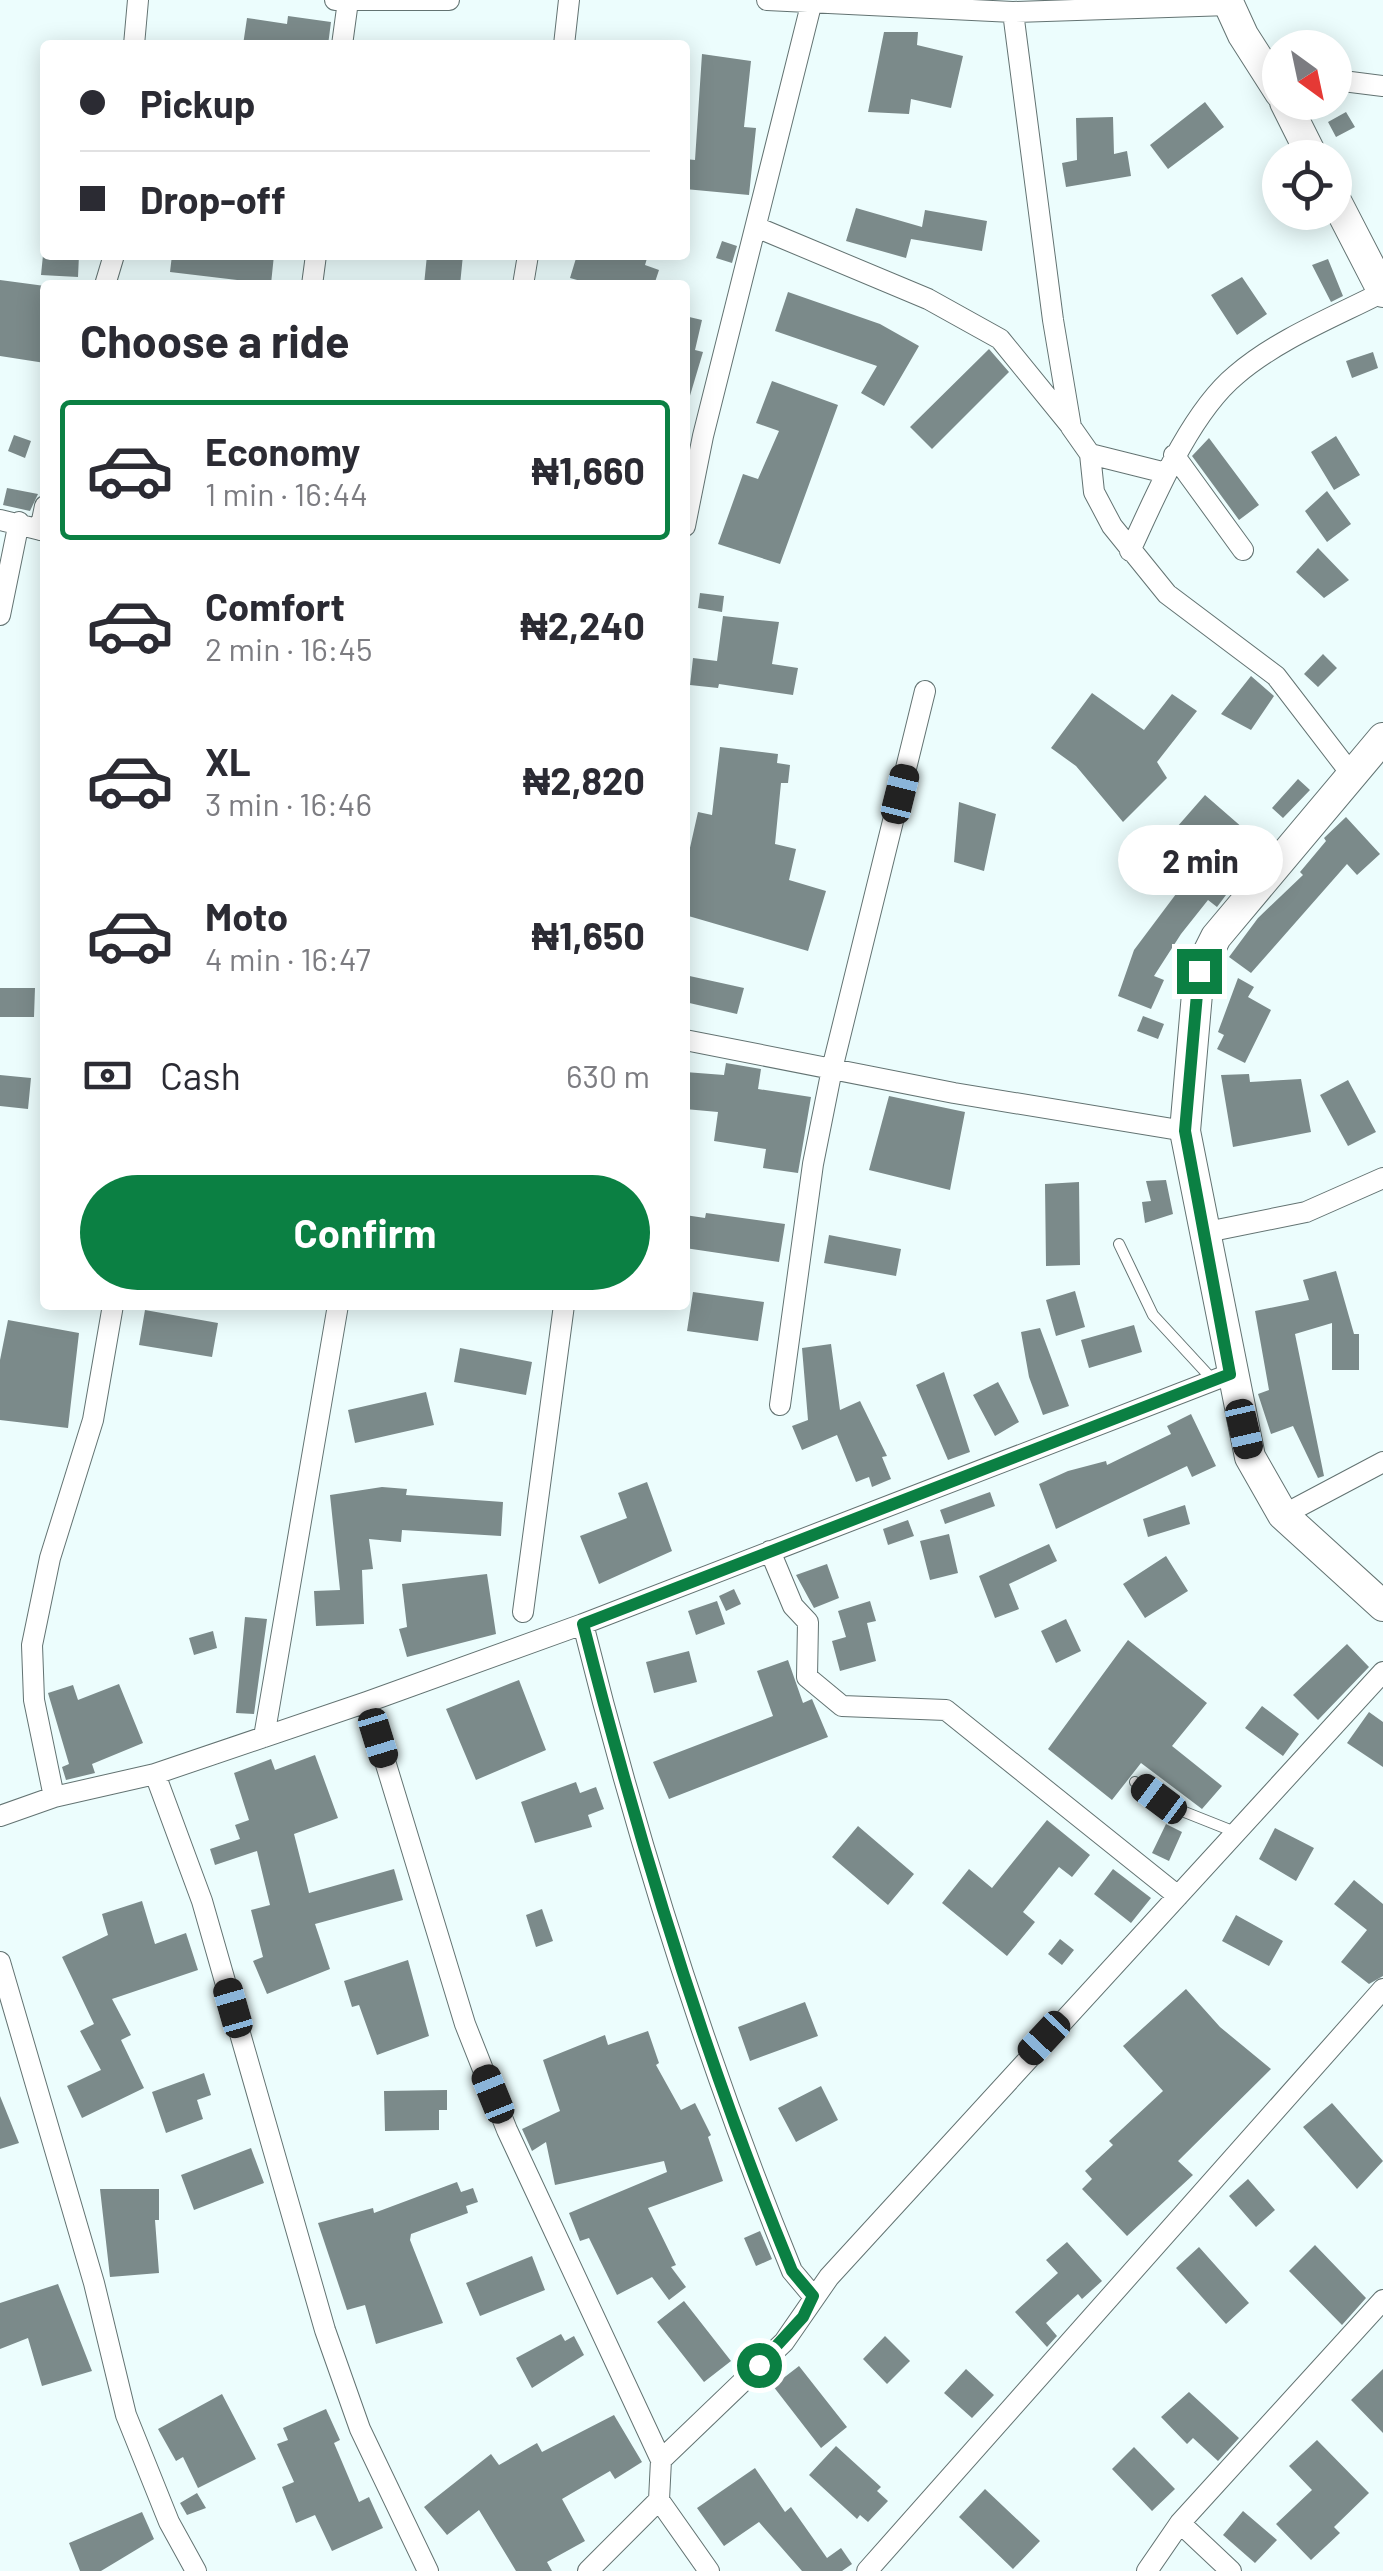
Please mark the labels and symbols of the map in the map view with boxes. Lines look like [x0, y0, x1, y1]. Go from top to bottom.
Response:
north arrow [1262, 30, 1352, 120]
car [878, 761, 922, 827]
callout: 2 min [1116, 826, 1282, 896]
route end [1177, 949, 1222, 994]
car [1223, 1396, 1265, 1462]
car [355, 1705, 401, 1771]
car [1126, 1769, 1192, 1829]
car [210, 1975, 256, 2041]
car [1013, 2006, 1075, 2070]
car [468, 2061, 518, 2127]
route start [737, 2343, 782, 2388]

